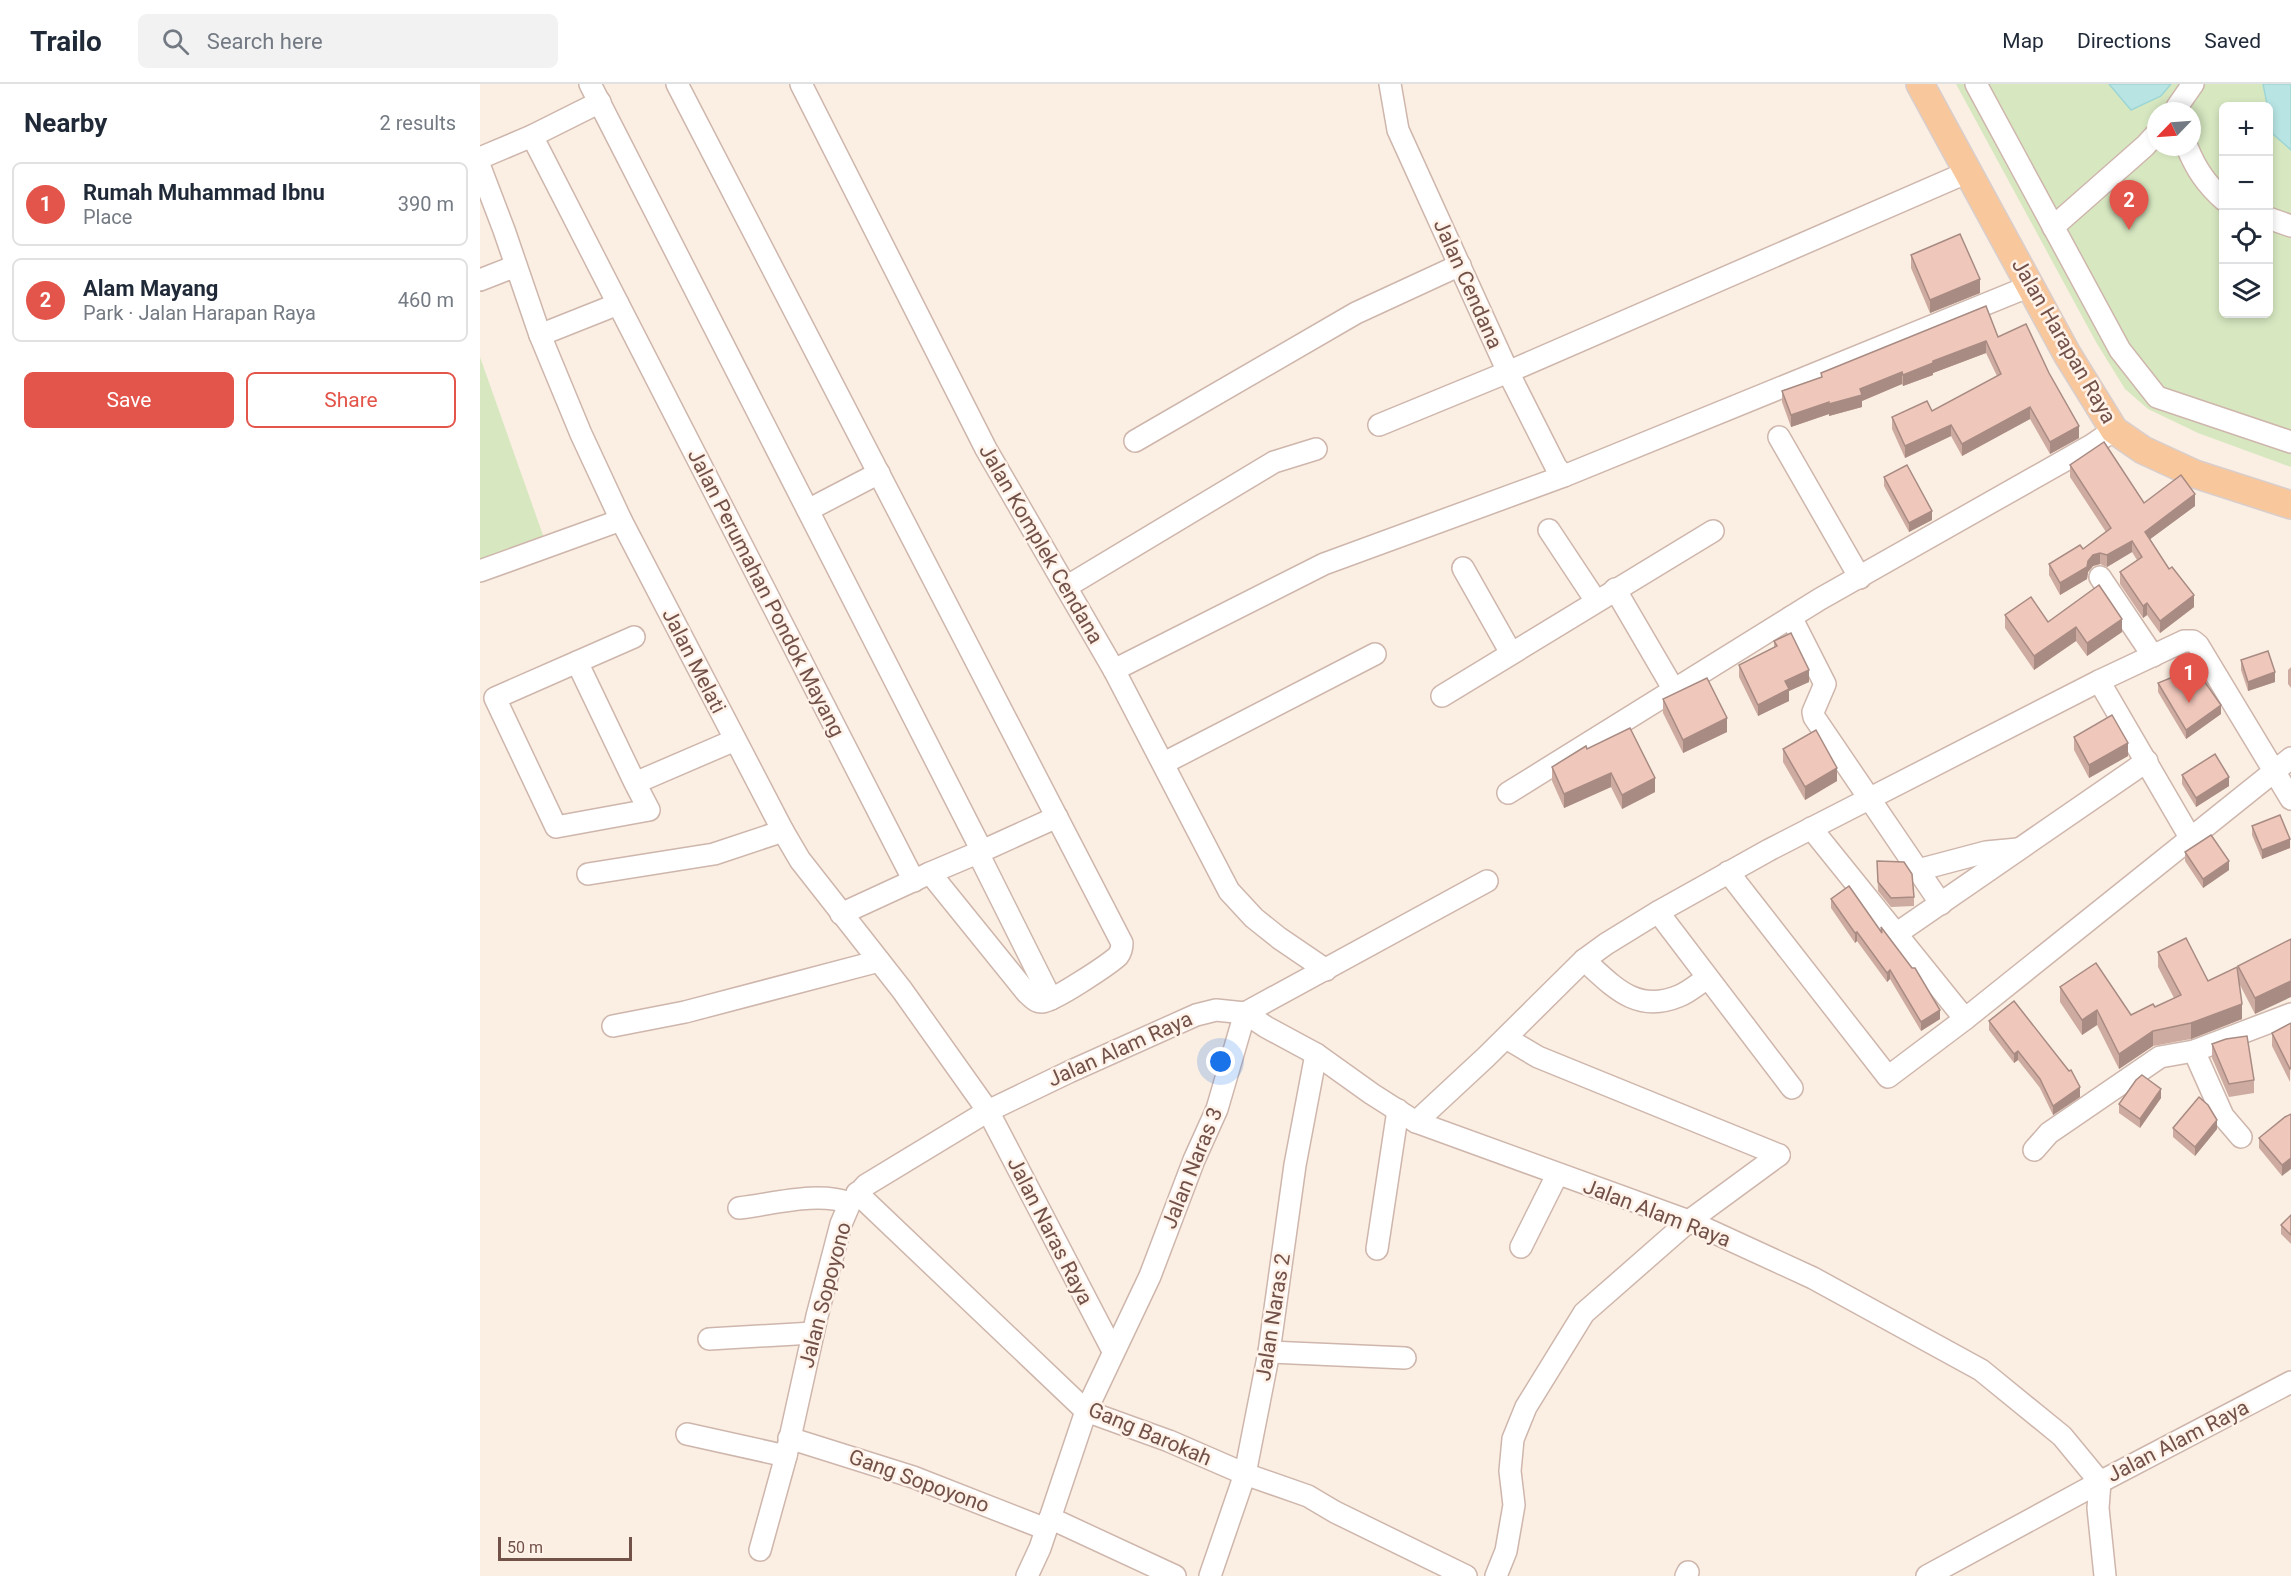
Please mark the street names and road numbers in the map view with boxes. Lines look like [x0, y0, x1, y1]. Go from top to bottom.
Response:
street label: Jalan Cendana [1429, 216, 1507, 352]
street label: Jalan Harapan Raya [2007, 254, 2121, 428]
street label: Jalan Komplek Cendana [974, 440, 1108, 648]
street label: Jalan Perumahan Pondok Mayang [683, 445, 849, 741]
street label: Jalan Melati [657, 605, 731, 717]
street label: Jalan Alam Raya [1044, 1006, 1196, 1092]
street label: Jalan Naras 3 [1157, 1104, 1227, 1232]
street label: Jalan Naras Raya [1002, 1153, 1098, 1309]
street label: Jalan Alam Raya [1580, 1174, 1734, 1252]
street label: Jalan Sopoyono [794, 1220, 856, 1370]
street label: Jalan Naras 2 [1251, 1251, 1295, 1382]
street label: Jalan Alam Raya [2103, 1395, 2253, 1487]
street label: Gang Barokah [1085, 1397, 1215, 1471]
street label: Gang Sopoyono [845, 1444, 993, 1518]

